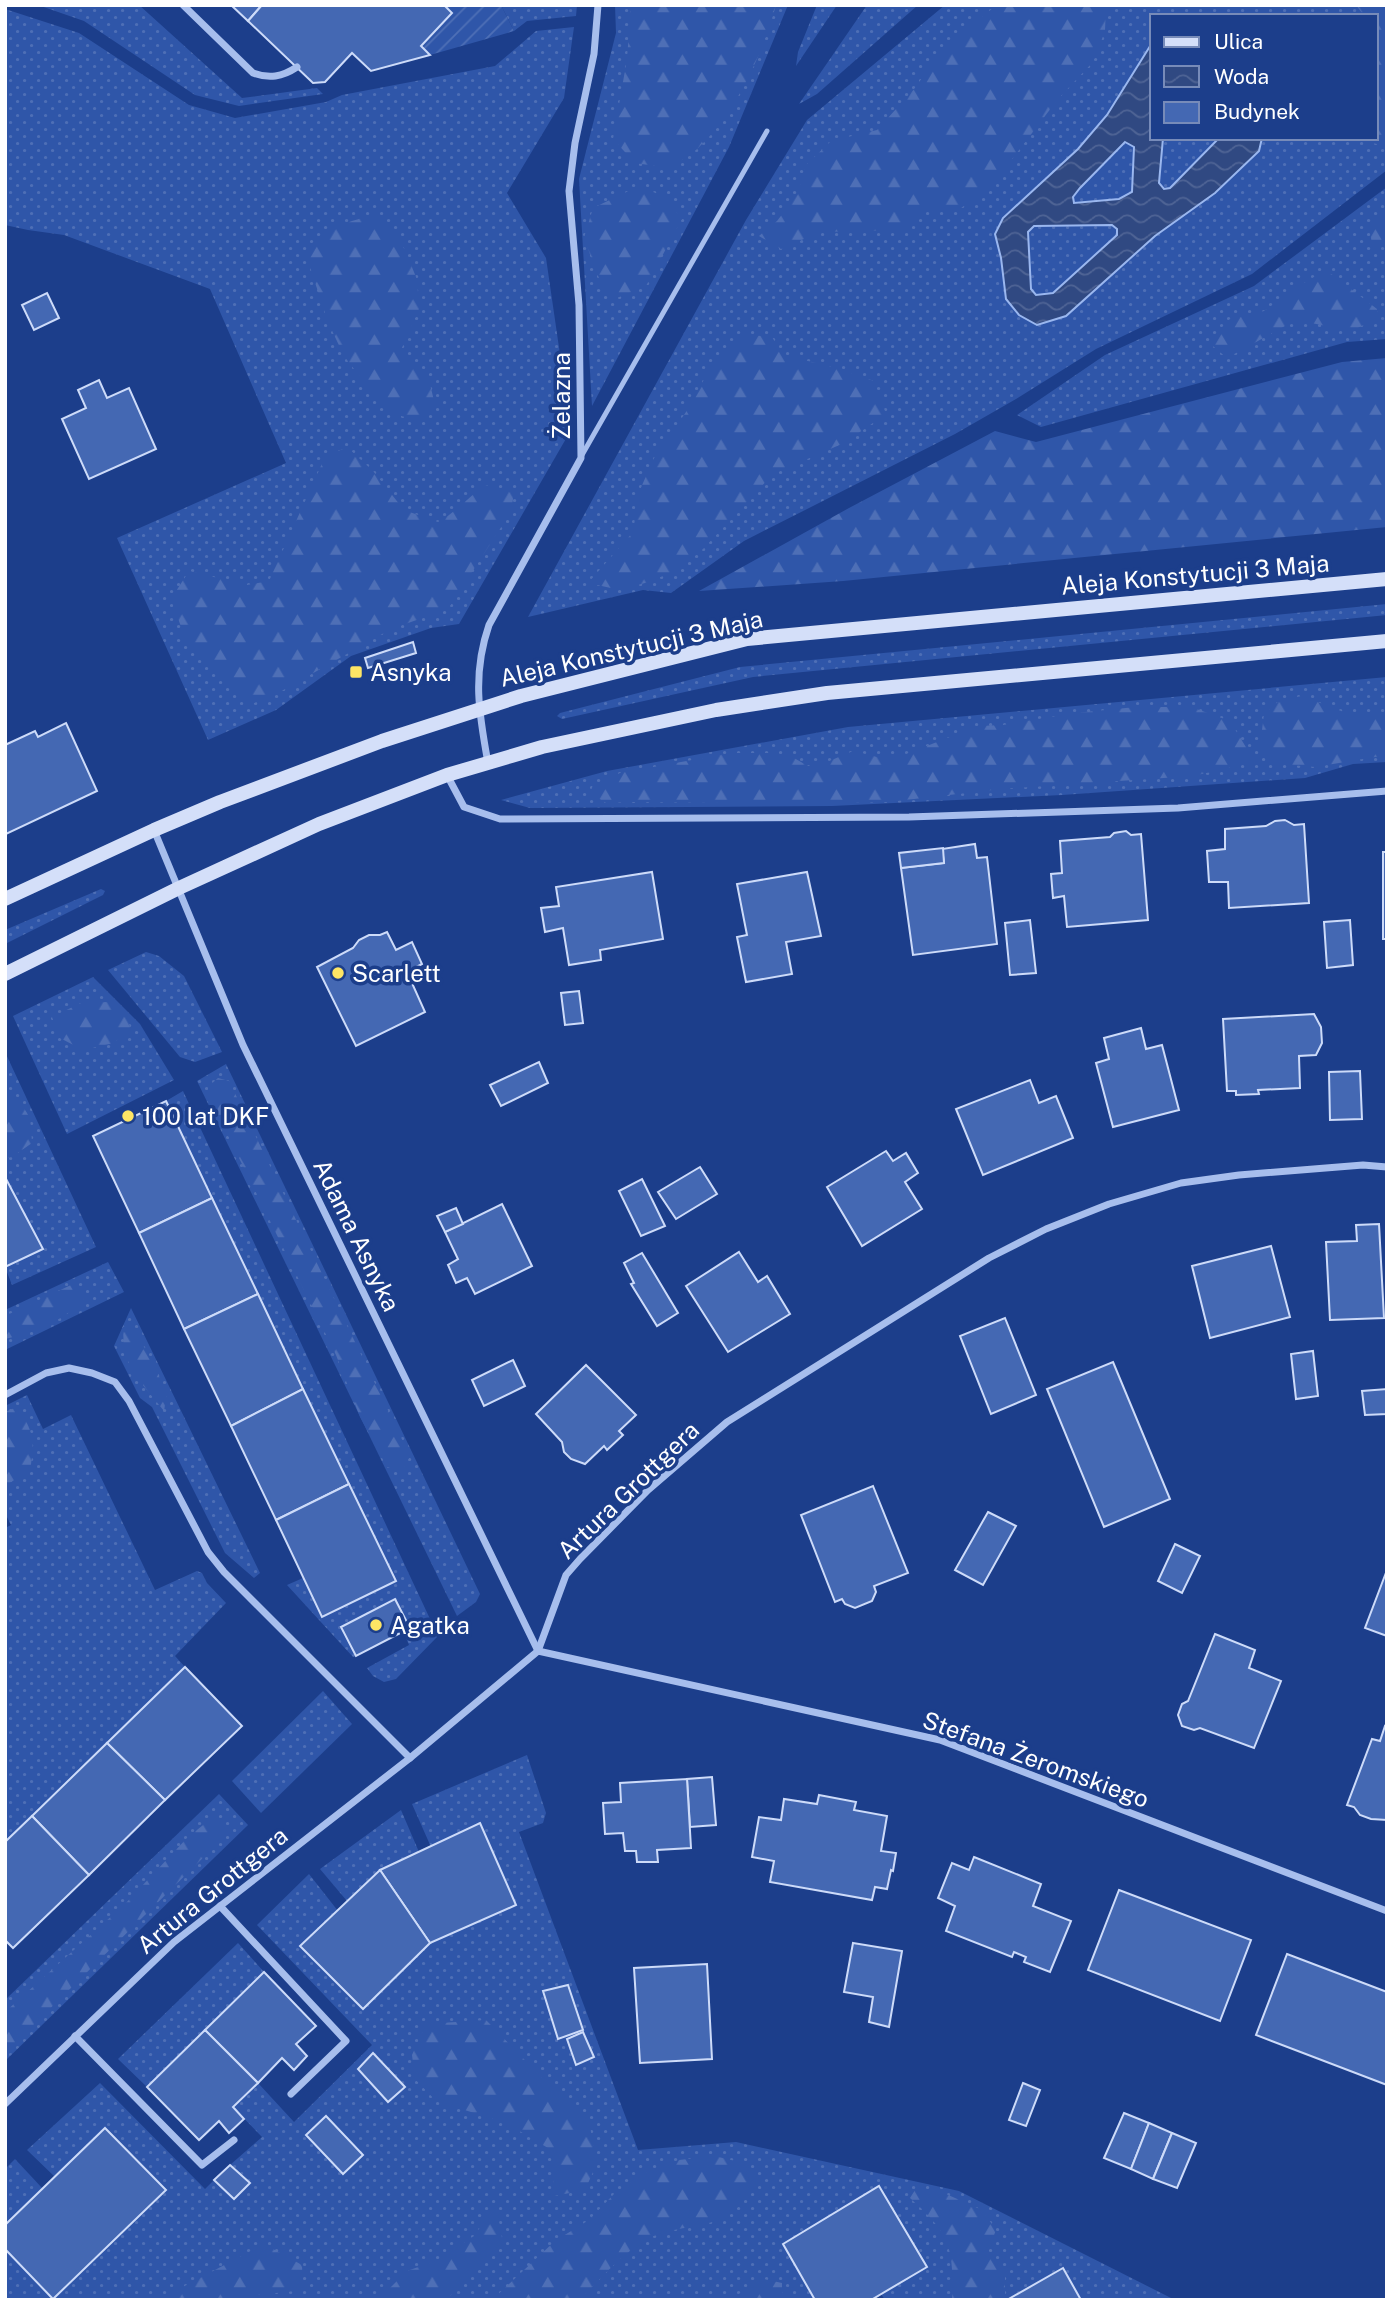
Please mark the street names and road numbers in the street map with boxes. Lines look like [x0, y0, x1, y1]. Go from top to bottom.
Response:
street label: Żelazna [547, 352, 575, 440]
street label: Aleja Konstytucji 3 Maja [1060, 548, 1330, 600]
street label: Aleja Konstytucji 3 Maja [497, 604, 765, 692]
street label: Adama Asnyka [308, 1154, 406, 1316]
street label: Artura Grottgera [552, 1416, 704, 1564]
street label: Stefana Żeromskiego [919, 1705, 1153, 1813]
street label: Artura Grottgera [131, 1821, 293, 1959]

